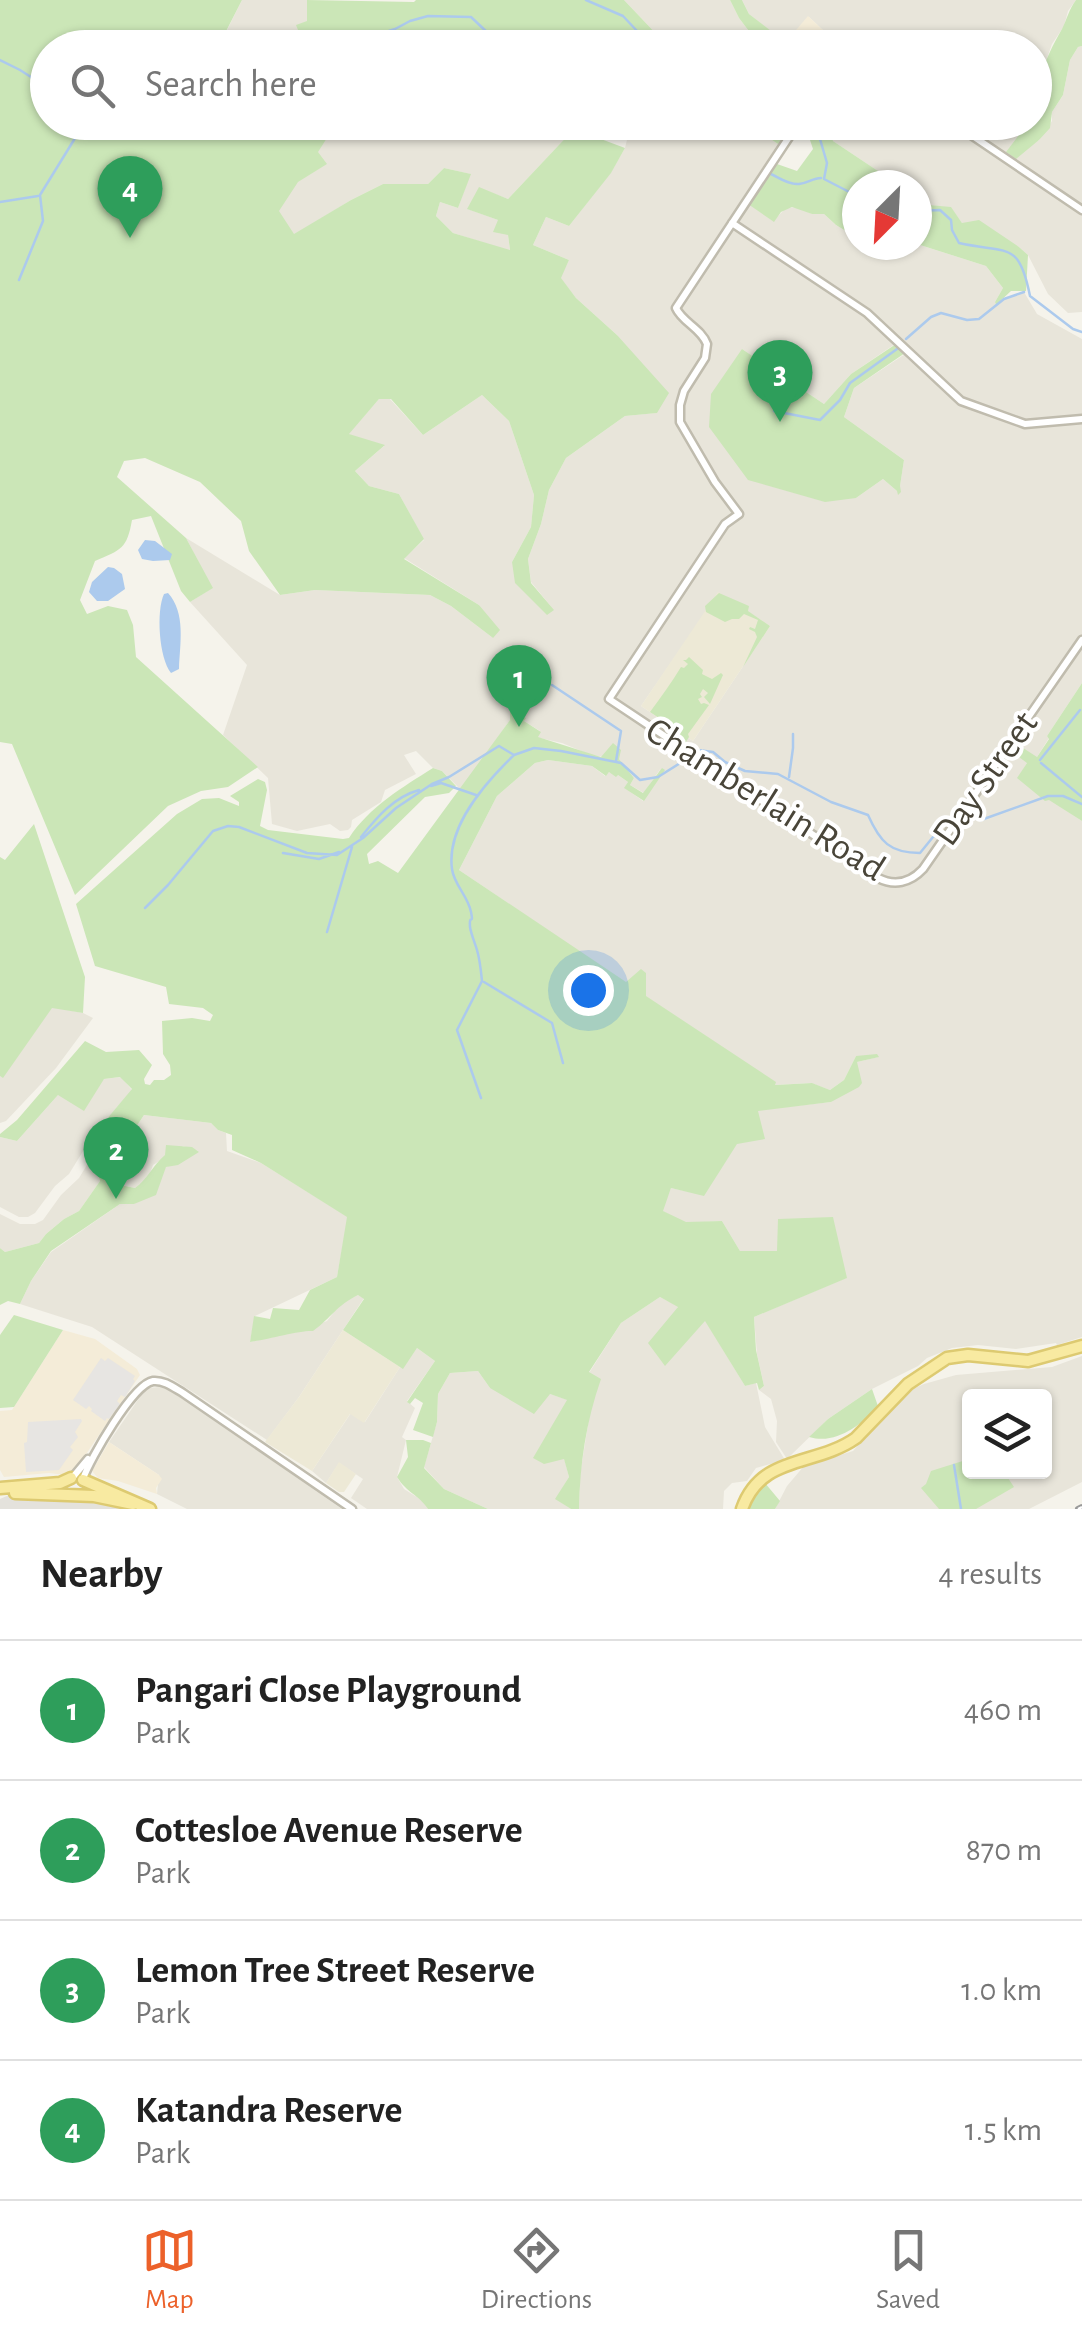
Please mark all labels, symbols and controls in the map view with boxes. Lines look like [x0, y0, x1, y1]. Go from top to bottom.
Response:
search box [30, 30, 1052, 140]
icon: search [65, 58, 120, 113]
text: Search here [145, 66, 317, 104]
pin: 4 [98, 156, 162, 238]
north arrow [842, 170, 932, 260]
pin: 3 [748, 340, 812, 422]
pin: 1 [486, 644, 552, 727]
street label: Day Street [926, 705, 1046, 853]
street label: Chamberlain Road [639, 711, 891, 889]
your location [563, 965, 614, 1016]
pin: 2 [84, 1116, 148, 1199]
map controls [962, 1389, 1052, 1479]
button: layers [962, 1389, 1052, 1479]
text: Nearby [40, 1553, 163, 1595]
text: 4 results [938, 1558, 1042, 1590]
text: Pangari Close Playground [135, 1672, 522, 1710]
text: 1 [67, 1694, 78, 1726]
text: 460 m [964, 1694, 1042, 1726]
text: Park [135, 1717, 190, 1749]
text: Cottesloe Avenue Reserve [135, 1812, 523, 1850]
text: 2 [65, 1834, 80, 1866]
text: 870 m [966, 1834, 1042, 1866]
text: Park [135, 1857, 190, 1889]
text: Lemon Tree Street Reserve [135, 1952, 535, 1990]
text: 3 [66, 1974, 79, 2006]
text: 1.0 km [961, 1974, 1042, 2006]
text: Park [135, 1997, 190, 2029]
text: Katandra Reserve [135, 2092, 402, 2130]
text: 4 [64, 2114, 81, 2146]
text: 1.5 km [965, 2114, 1042, 2146]
text: Park [135, 2137, 190, 2169]
tab: Map [142, 2223, 197, 2317]
tab: Directions [481, 2223, 592, 2317]
tab: Saved [876, 2223, 940, 2317]

